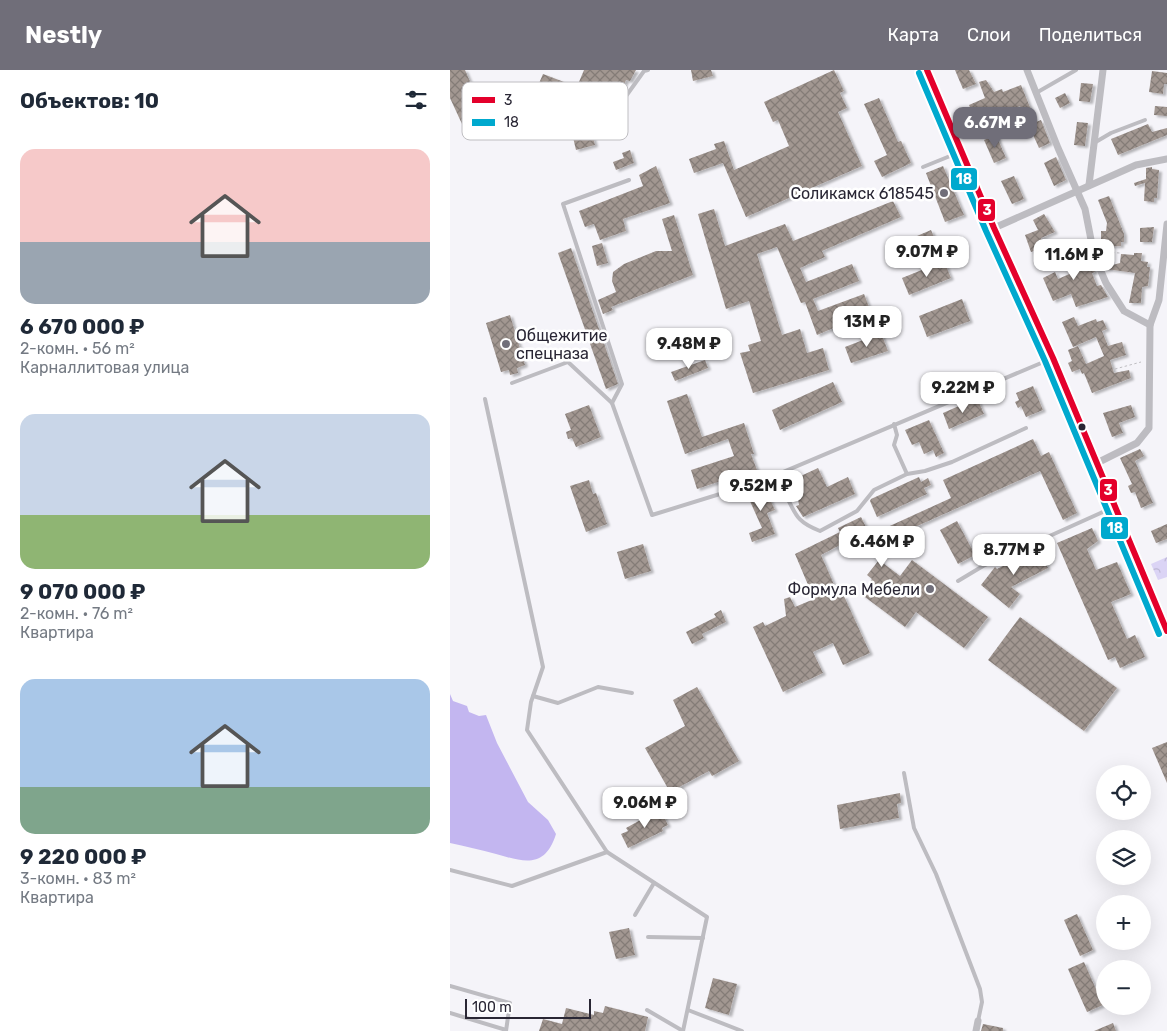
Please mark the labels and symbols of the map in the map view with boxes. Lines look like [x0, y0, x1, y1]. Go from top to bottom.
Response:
legend [462, 82, 628, 140]
text: 3 [504, 92, 512, 109]
pin: 6.67M ₽ [949, 106, 1041, 149]
text: 18 [504, 114, 519, 131]
line badge: 18 [950, 167, 978, 191]
text: 18 [956, 171, 972, 188]
place label: Соликамск 618545 [790, 184, 934, 203]
marker: Соликамск 618545 [938, 187, 950, 199]
line badge: 3 [977, 198, 996, 222]
text: 3 [982, 202, 992, 219]
pin: 9.07M ₽ [881, 236, 973, 278]
pin: 11.6M ₽ [1028, 238, 1120, 281]
pin: 13M ₽ [832, 306, 902, 348]
place label: Общежитие спецназа [516, 326, 608, 363]
pin: 9.48M ₽ [643, 328, 735, 370]
marker: Общежитие спецназа [500, 338, 512, 350]
pin: 9.22M ₽ [917, 372, 1009, 414]
unlabelled marker [1077, 422, 1087, 432]
pin: 9.52M ₽ [715, 470, 807, 512]
line badge: 3 [1099, 478, 1118, 502]
text: 3 [1103, 482, 1113, 499]
line badge: 18 [1100, 516, 1129, 540]
text: 18 [1107, 520, 1123, 537]
pin: 6.46M ₽ [836, 526, 928, 568]
pin: 8.77M ₽ [968, 534, 1060, 576]
place label: Формула Мебели [787, 580, 920, 599]
marker: Формула Мебели [924, 583, 936, 595]
pin: 9.06M ₽ [599, 786, 691, 829]
scale bar [465, 996, 591, 1019]

